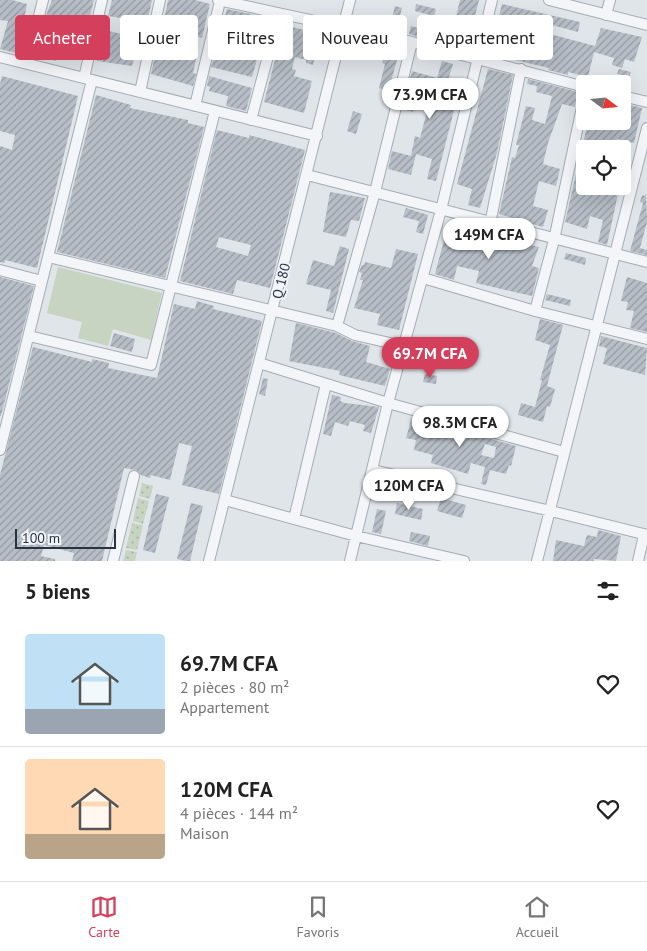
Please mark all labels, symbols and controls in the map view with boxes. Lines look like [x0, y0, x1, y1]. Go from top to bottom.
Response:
chip: Acheter [15, 15, 110, 60]
chip: Louer [120, 15, 198, 60]
chip: Filtres [208, 15, 293, 60]
chip: Nouveau [303, 15, 407, 60]
chip: Appartement [417, 15, 553, 60]
north arrow [576, 75, 631, 130]
map controls [576, 75, 631, 195]
pin: 73.9M CFA [373, 78, 487, 120]
text: 73.9M CFA [393, 84, 467, 104]
button: locate [576, 140, 631, 195]
pin: 149M CFA [437, 218, 541, 260]
text: 149M CFA [454, 224, 524, 244]
street label: Q 180 [268, 261, 294, 301]
pin: 69.7M CFA [373, 336, 487, 379]
text: 69.7M CFA [393, 343, 467, 363]
pin: 98.3M CFA [403, 406, 517, 448]
text: 98.3M CFA [423, 412, 497, 432]
pin: 120M CFA [357, 468, 461, 511]
text: 120M CFA [374, 475, 444, 495]
scale bar [15, 526, 116, 549]
text: 100 m [22, 529, 60, 547]
icon: filters [594, 577, 622, 605]
text: 5 biens [25, 578, 90, 605]
text: 69.7M CFA [180, 650, 278, 677]
icon: home [65, 654, 125, 714]
icon: heart [594, 670, 622, 698]
text: 2 pièces · 80 m² [180, 677, 289, 697]
text: Appartement [180, 697, 269, 717]
text: 120M CFA [180, 776, 273, 803]
icon: home [65, 779, 125, 839]
icon: heart [594, 795, 622, 823]
text: 4 pièces · 144 m² [180, 803, 298, 823]
text: Maison [180, 823, 229, 843]
tab: Carte [88, 893, 120, 941]
tab: Favoris [297, 893, 339, 941]
tab: Accueil [516, 893, 559, 941]

